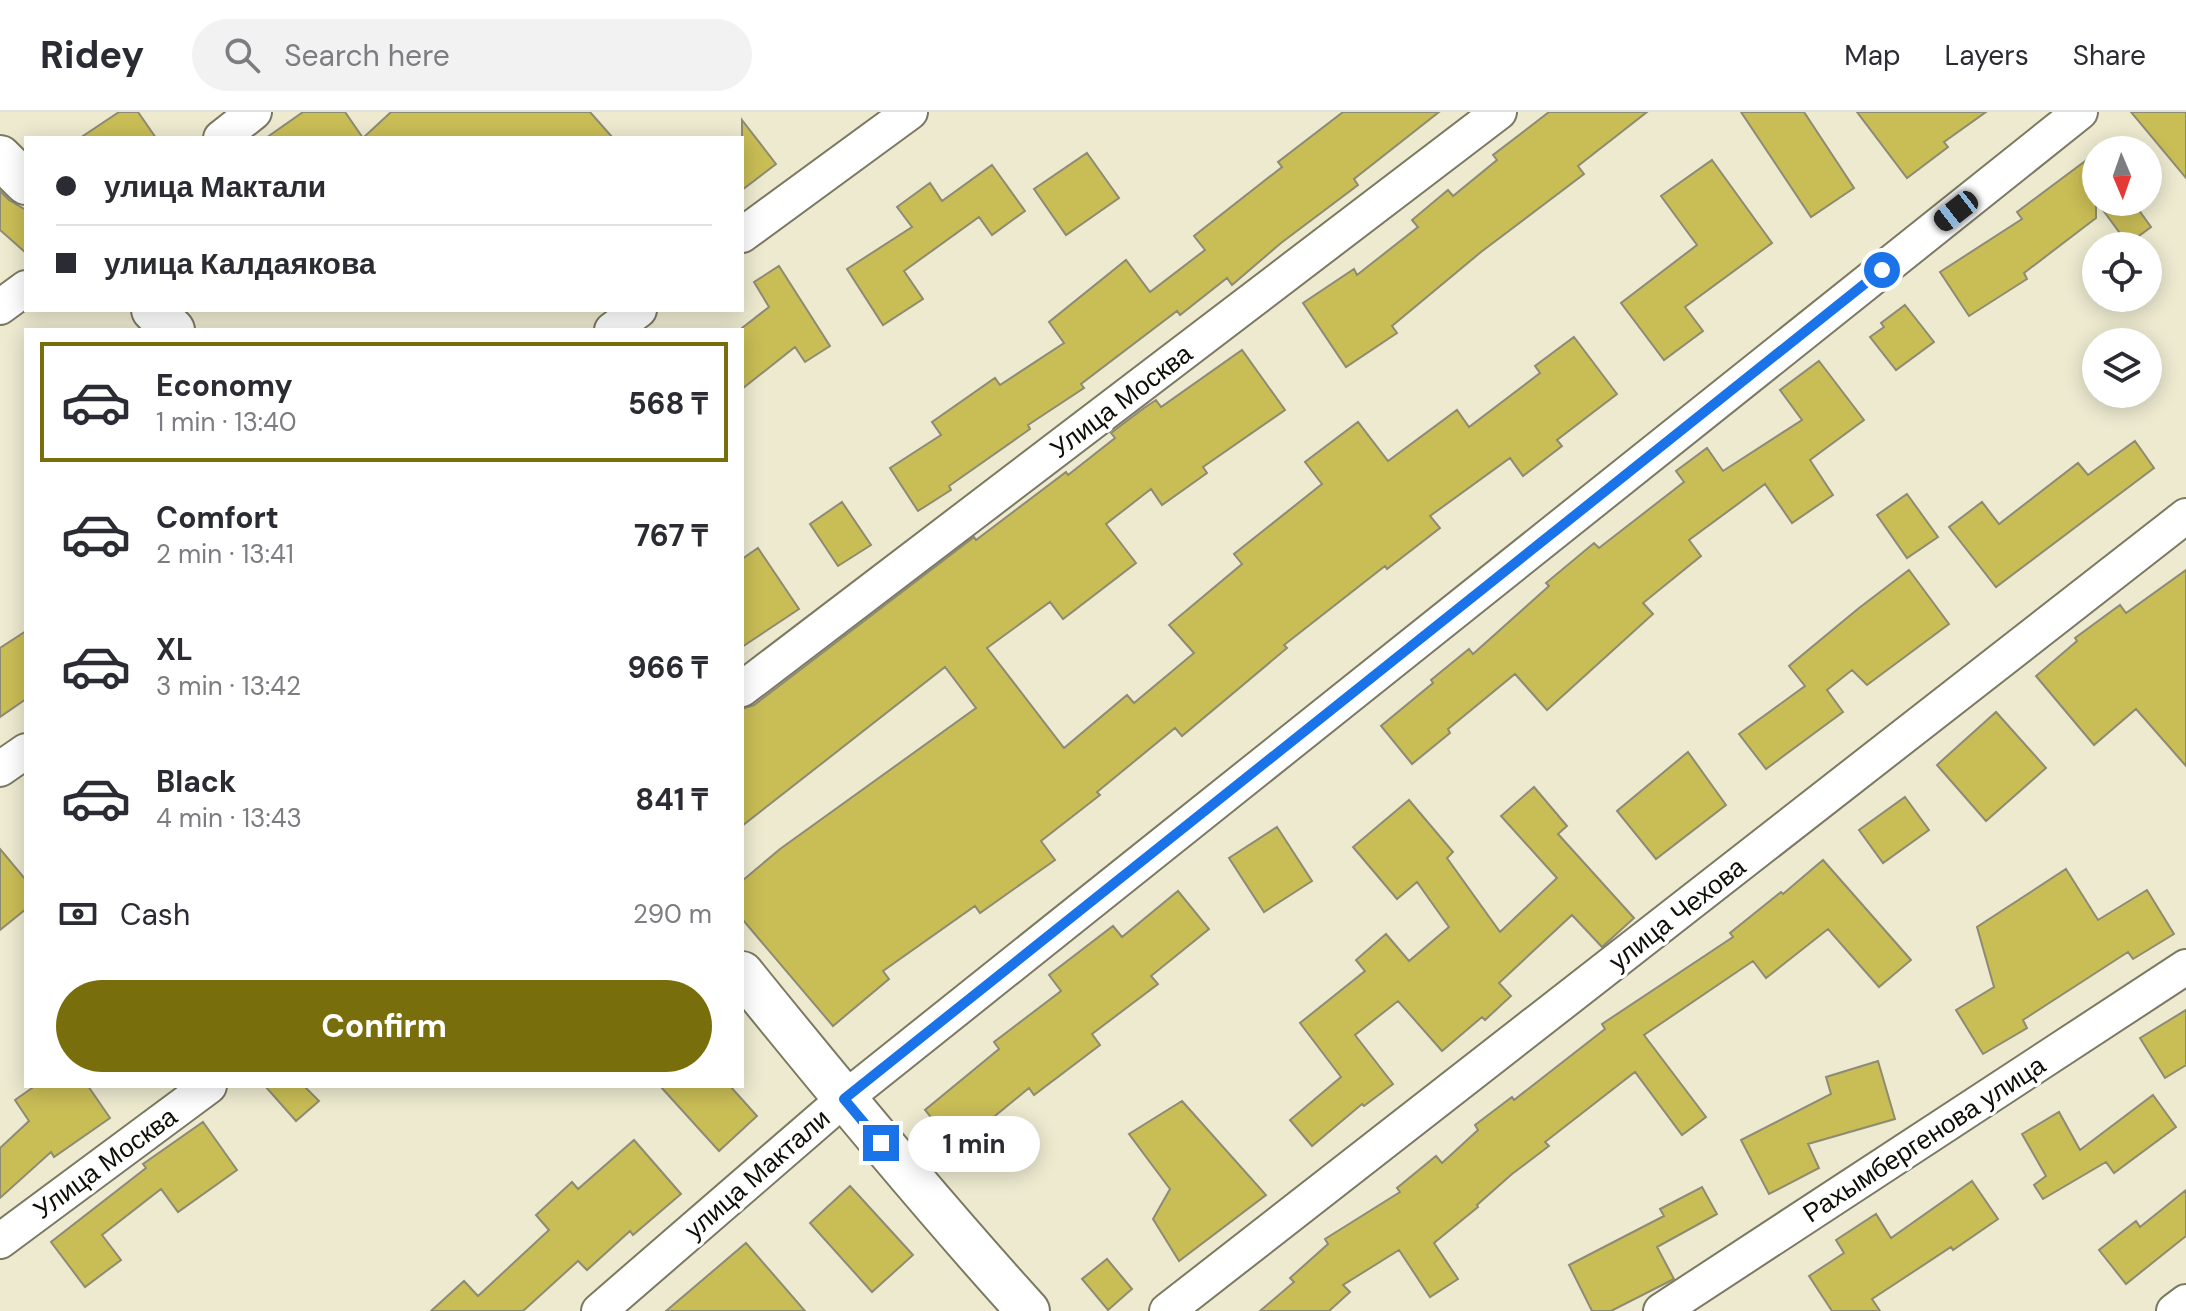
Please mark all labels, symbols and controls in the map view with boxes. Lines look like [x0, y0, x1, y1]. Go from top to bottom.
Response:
search box [192, 19, 752, 91]
text: Ridey [40, 30, 144, 80]
icon: search [220, 33, 264, 77]
text: Search here [284, 36, 450, 75]
text: Map [1844, 37, 1901, 74]
text: Layers [1945, 37, 2029, 74]
text: Share [2073, 37, 2146, 74]
north arrow [2082, 136, 2162, 216]
map controls [2082, 136, 2162, 408]
text: улица Мактали [104, 167, 326, 206]
car [1930, 187, 1982, 235]
button: locate [2082, 232, 2162, 312]
text: улица Калдаякова [104, 244, 376, 283]
route start [1864, 252, 1900, 288]
button: layers [2082, 328, 2162, 408]
street label: Улица Москва [1043, 336, 1199, 466]
icon: car [60, 366, 132, 438]
text: Economy [156, 366, 293, 405]
text: 568 ₸ [628, 384, 708, 423]
text: 1 min · 13:40 [156, 405, 297, 439]
icon: car [60, 498, 132, 570]
text: Comfort [156, 498, 279, 537]
text: 767 ₸ [634, 516, 708, 555]
text: 2 min · 13:41 [156, 537, 294, 571]
icon: car [60, 630, 132, 702]
text: XL [156, 630, 193, 669]
text: 966 ₸ [627, 648, 708, 687]
text: 3 min · 13:42 [156, 669, 301, 703]
icon: car [60, 762, 132, 834]
text: Black [156, 762, 236, 801]
text: 841 ₸ [635, 780, 708, 819]
text: 4 min · 13:43 [156, 801, 302, 835]
street label: улица Чехова [1602, 850, 1753, 978]
icon: cash [56, 892, 100, 936]
text: Cash [120, 895, 190, 934]
text: 290 m [633, 897, 712, 931]
button: Confirm [56, 980, 712, 1072]
street label: Рахымбергенова улица [1796, 1048, 2052, 1230]
street label: Улица Москва [26, 1099, 184, 1227]
street label: улица Мактали [677, 1101, 837, 1247]
callout: 1 min [909, 1115, 1041, 1171]
route end [863, 1125, 899, 1161]
text: 1 min [942, 1127, 1006, 1161]

